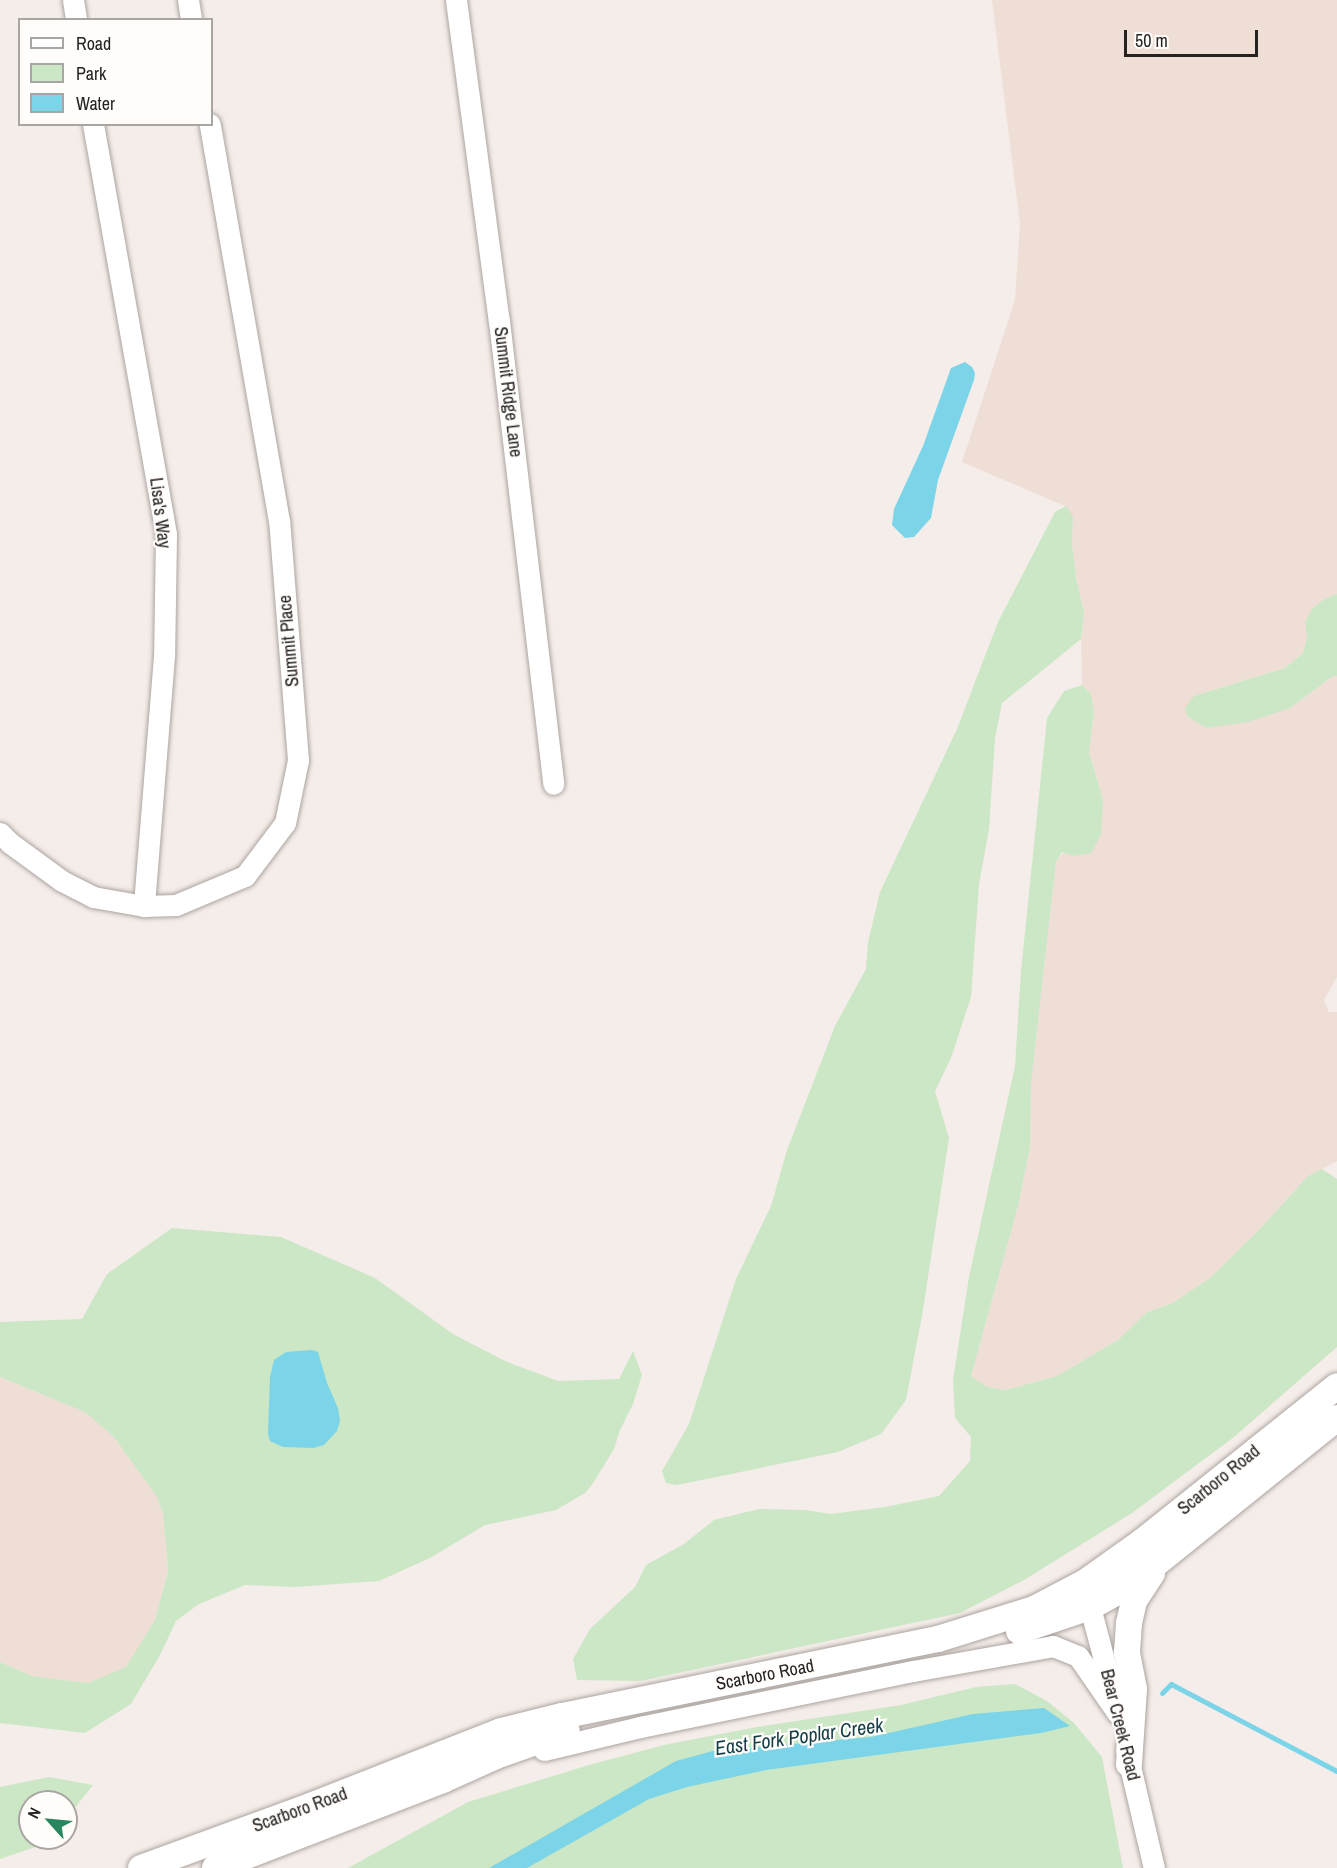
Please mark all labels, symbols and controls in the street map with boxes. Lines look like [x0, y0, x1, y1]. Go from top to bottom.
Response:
legend [18, 18, 213, 126]
scale bar [1127, 18, 1260, 56]
text: 50 m [1135, 28, 1168, 53]
text: Road [76, 31, 111, 56]
text: Park [76, 61, 106, 86]
text: Water [76, 91, 115, 116]
street label: Summit Ridge Lane [489, 326, 527, 458]
street label: Lisa's Way [145, 476, 175, 550]
street label: Summit Place [274, 594, 304, 688]
street label: Scarboro Road [1174, 1440, 1264, 1520]
street label: Scarboro Road [714, 1655, 816, 1695]
street label: Bear Creek Road [1096, 1667, 1144, 1783]
water label: East Fork Poplar Creek [713, 1712, 885, 1760]
street label: Scarboro Road [250, 1783, 350, 1837]
north arrow [18, 1790, 78, 1850]
text: N [22, 1804, 46, 1822]

